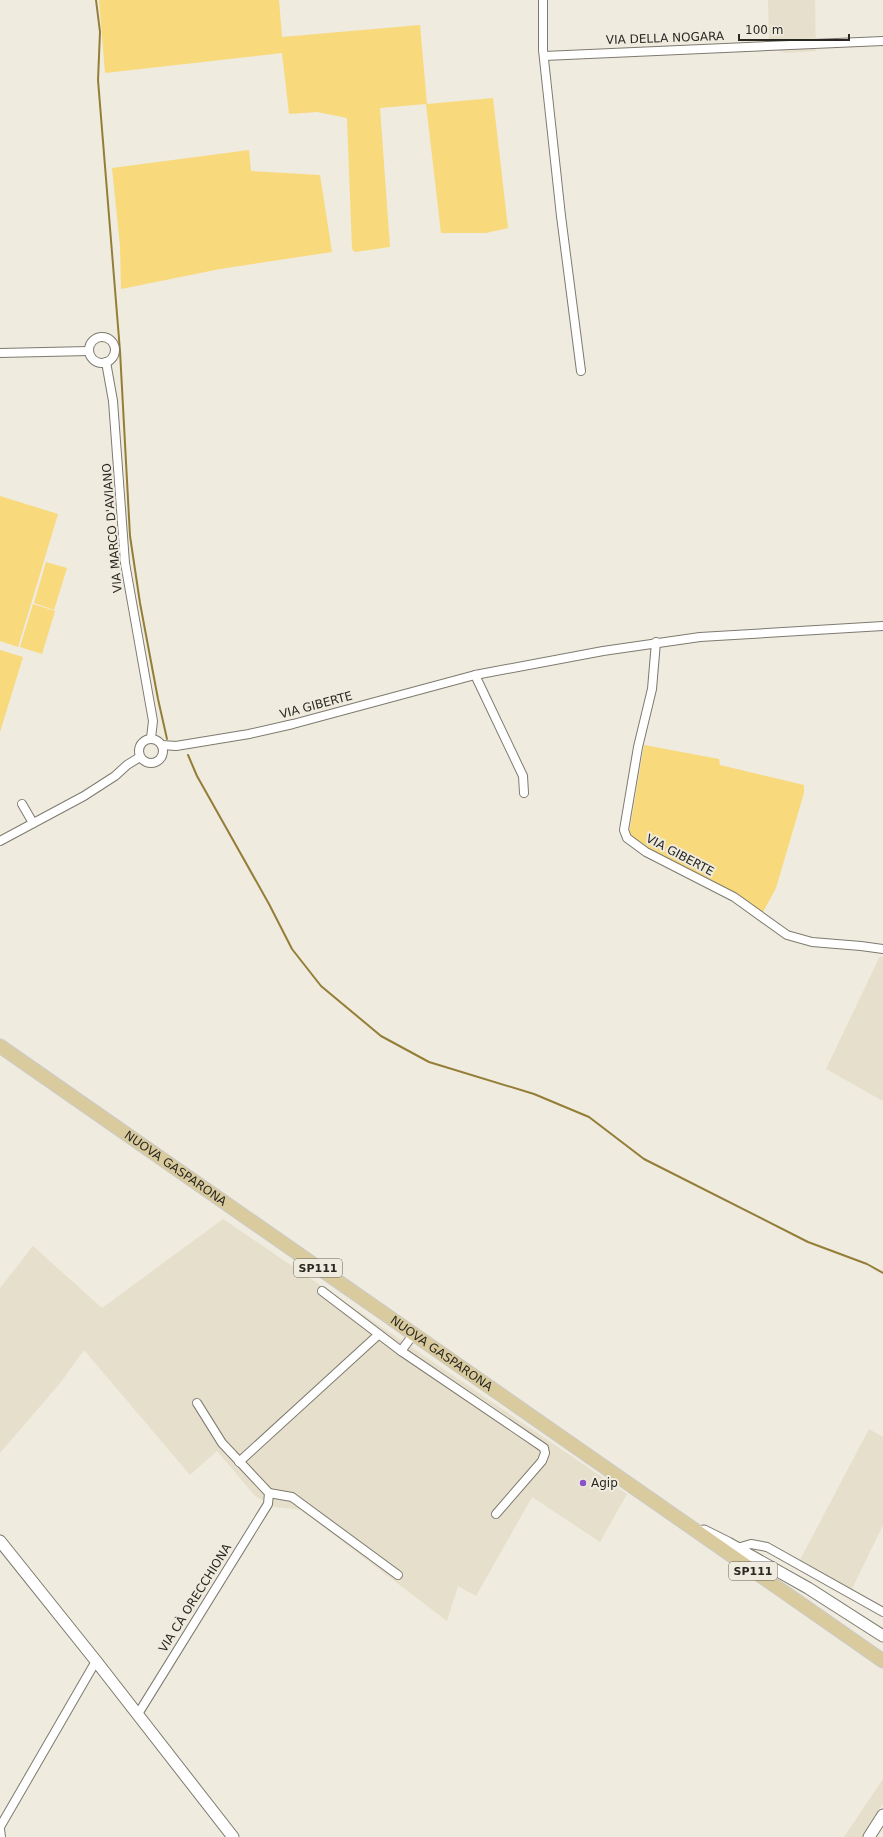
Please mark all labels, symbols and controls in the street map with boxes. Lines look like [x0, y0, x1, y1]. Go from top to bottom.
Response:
scale bar [739, 16, 849, 42]
text: 100 m [745, 23, 783, 37]
street label: VIA DELLA NOGARA [606, 29, 725, 47]
street label: VIA MARCO D'AVIANO [99, 463, 125, 593]
street label: VIA GIBERTE [278, 689, 354, 721]
street label: VIA GIBERTE [644, 831, 716, 879]
street label: NUOVA GASPARONA [122, 1128, 230, 1209]
road number: SP111 [294, 1259, 342, 1277]
street label: NUOVA GASPARONA [388, 1313, 496, 1394]
place label: Agip [591, 1476, 618, 1490]
marker: Agip [578, 1478, 588, 1488]
street label: VIA CÀ ORECCHIONA [155, 1540, 235, 1655]
road number: SP111 [729, 1562, 777, 1580]

